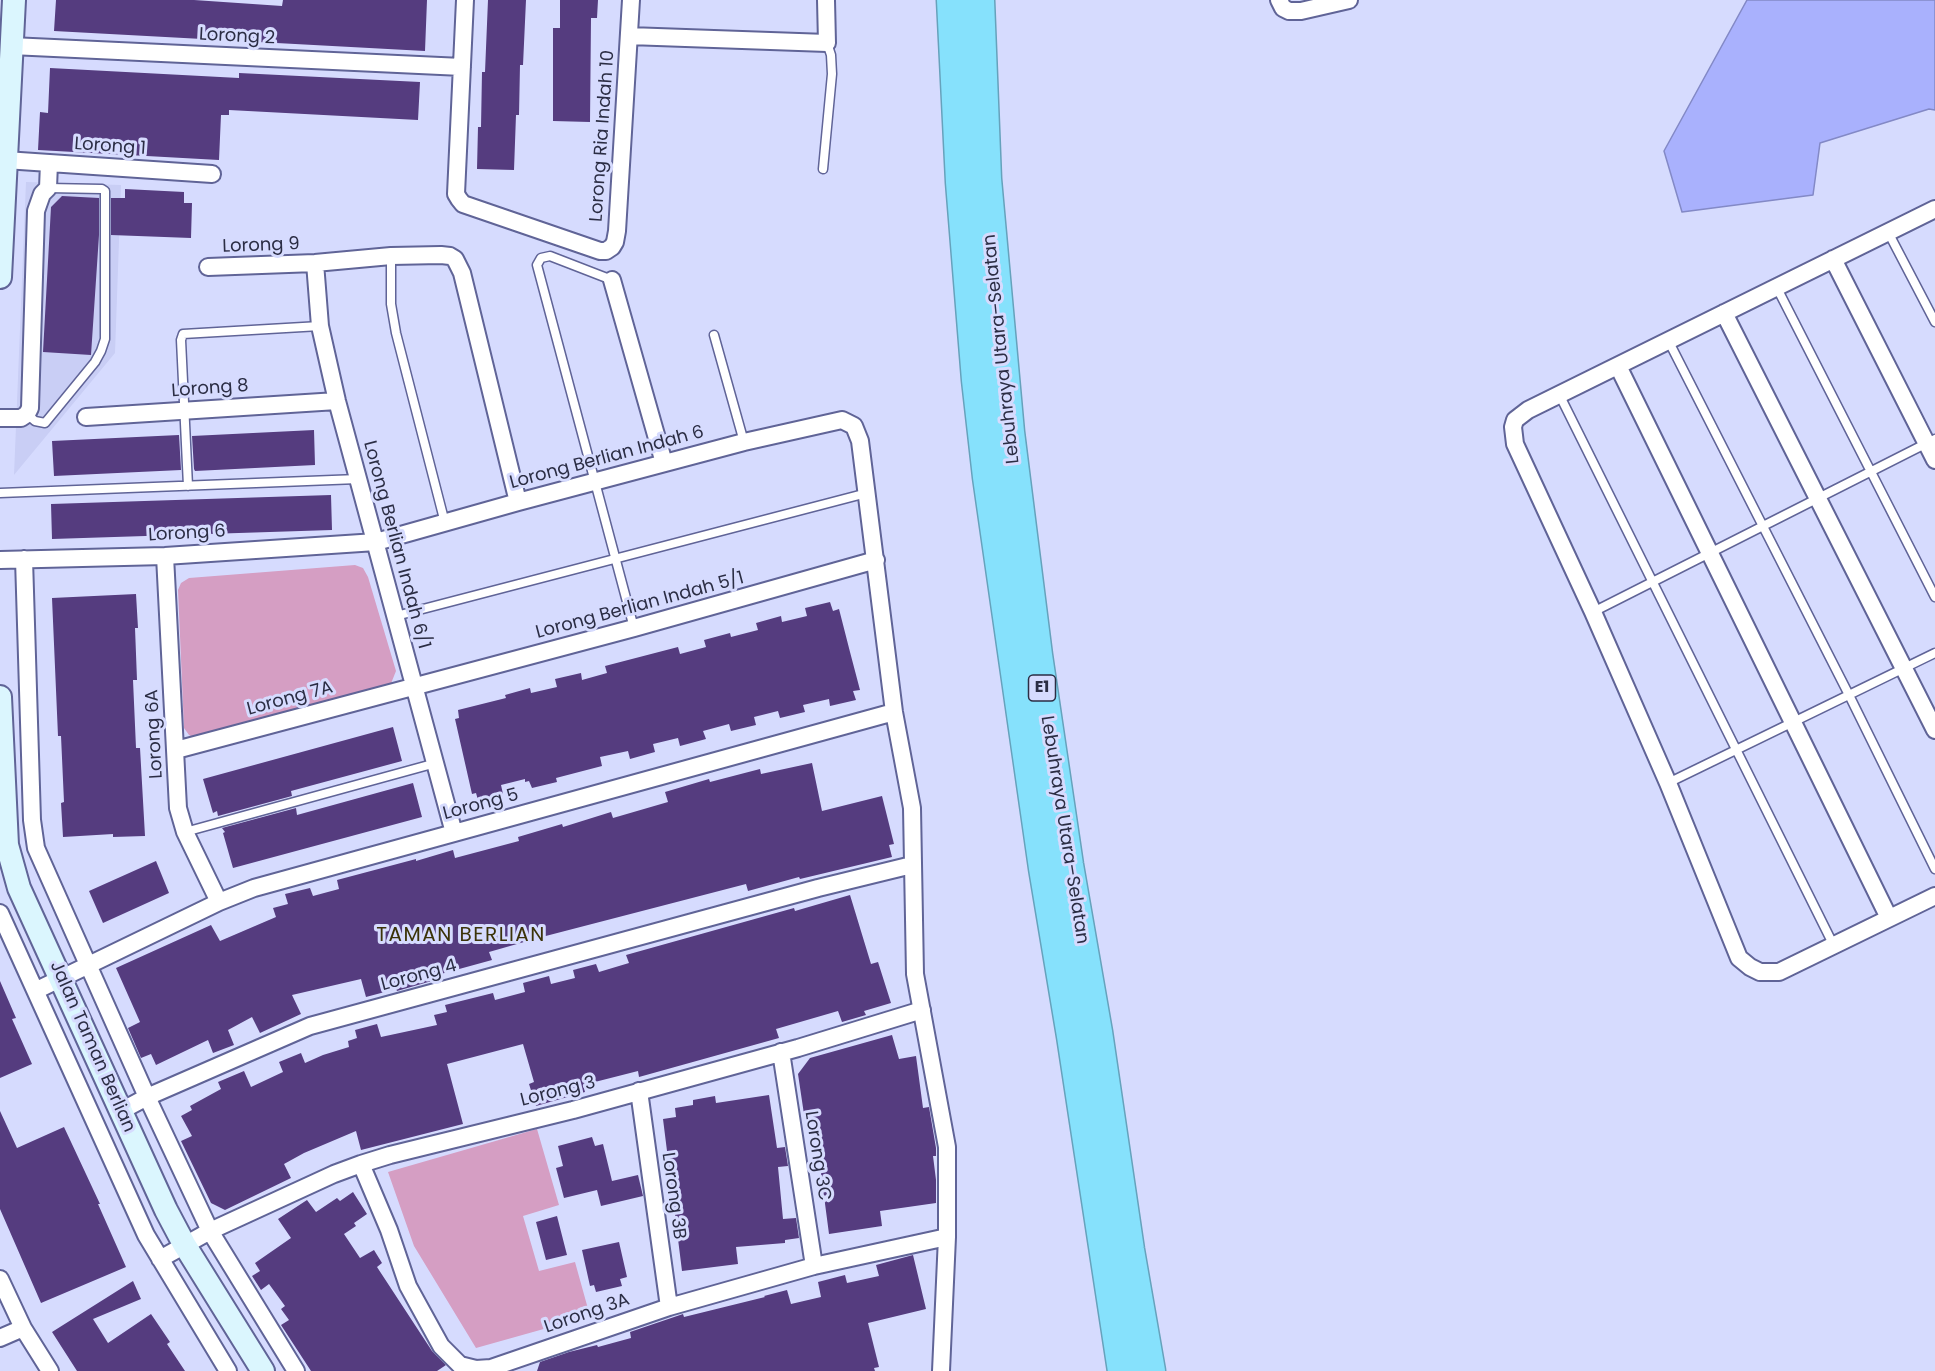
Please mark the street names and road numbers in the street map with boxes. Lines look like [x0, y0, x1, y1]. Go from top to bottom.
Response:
street label: Lorong 2 [198, 24, 276, 50]
street label: Lorong Ria Indah 10 [586, 49, 620, 223]
street label: Lorong 1 [73, 134, 147, 160]
street label: Lebuhraya Utara–Selatan [979, 233, 1025, 465]
street label: Lorong 9 [222, 234, 300, 258]
street label: Lorong 8 [171, 376, 249, 402]
street label: Lorong Berlian Indah 6 [507, 422, 707, 494]
street label: Lorong Berlian Indah 6/1 [358, 439, 434, 651]
street label: Lorong 6 [148, 521, 226, 547]
street label: Lorong Berlian Indah 5/1 [534, 568, 746, 644]
road number: E1 [1028, 675, 1056, 701]
street label: Lorong 7A [245, 677, 335, 721]
street label: Lorong 6A [142, 689, 168, 779]
street label: Lebuhraya Utara–Selatan [1035, 714, 1093, 946]
street label: Lorong 5 [441, 785, 521, 825]
street label: Lorong 4 [379, 956, 459, 996]
street label: Jalan Taman Berlian [45, 958, 139, 1136]
street label: Lorong 3 [518, 1072, 598, 1112]
street label: Lorong 3C [799, 1110, 835, 1202]
street label: Lorong 3B [656, 1151, 690, 1241]
street label: Lorong 3A [542, 1289, 632, 1339]

